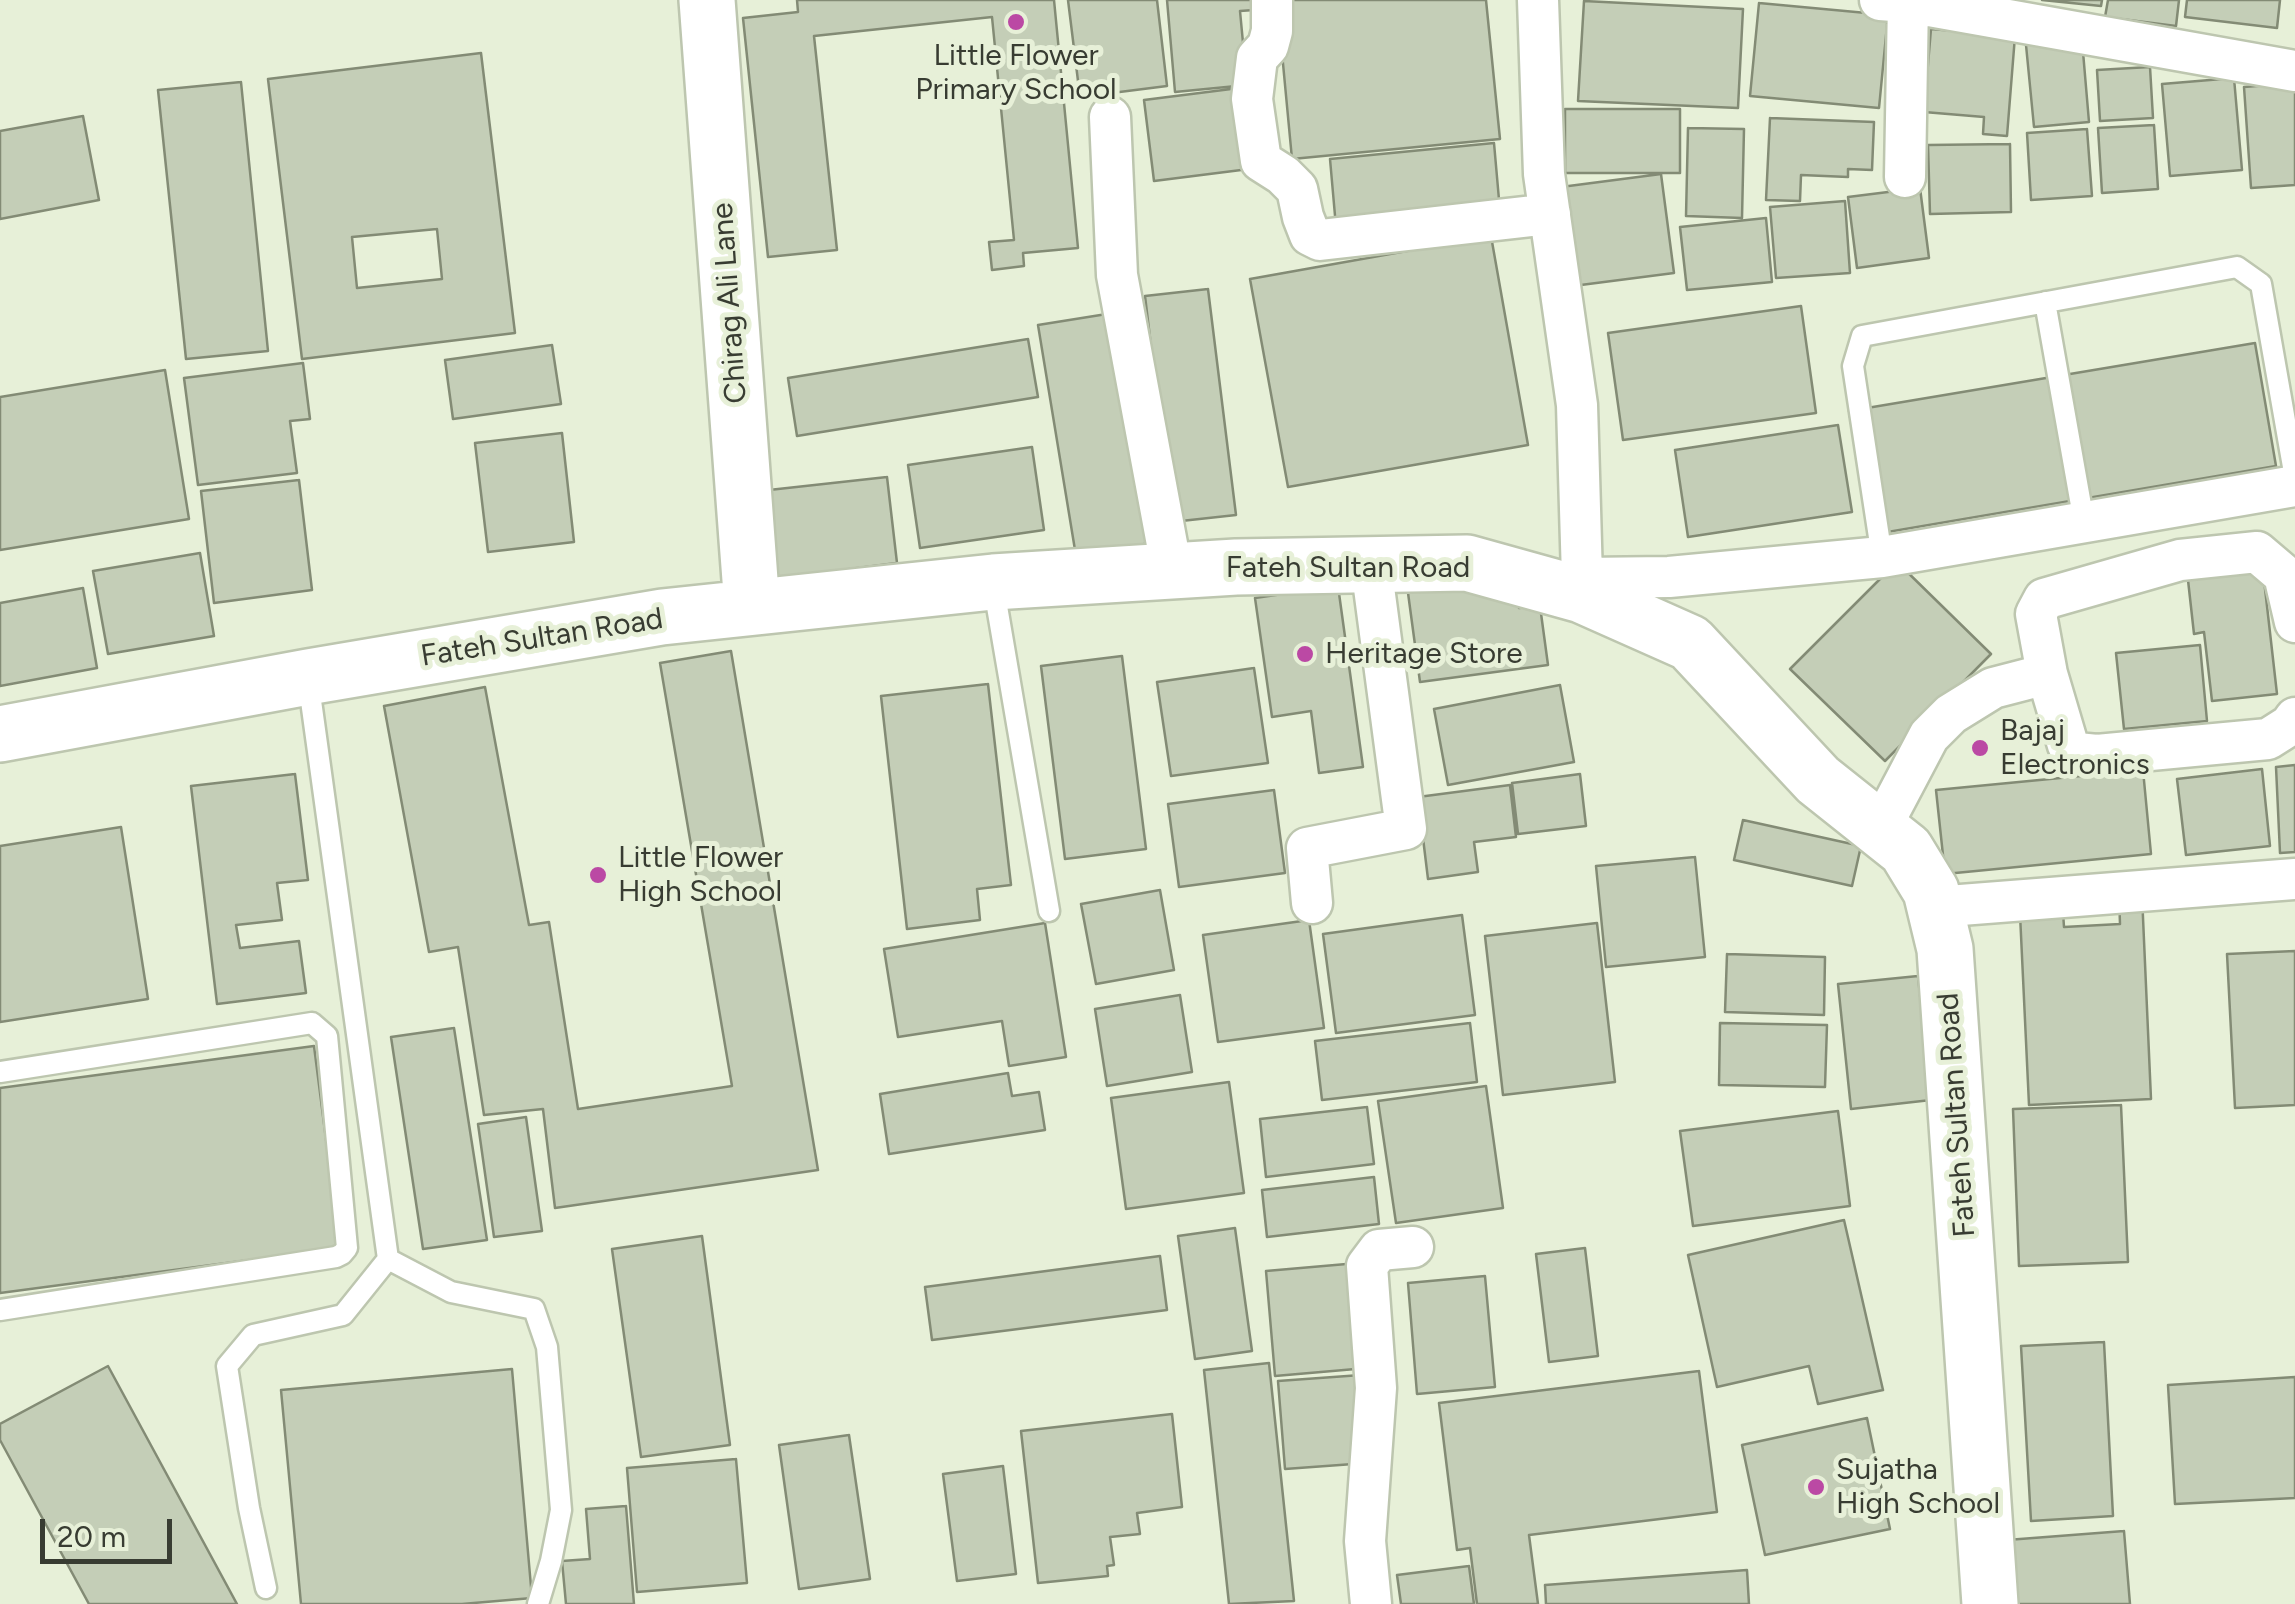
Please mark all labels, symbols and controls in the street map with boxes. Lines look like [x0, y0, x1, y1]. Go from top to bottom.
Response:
marker: Little Flower Primary School [1005, 11, 1027, 33]
place label: Little Flower Primary School [915, 38, 1117, 108]
street label: Chirag Ali Lane [705, 201, 755, 405]
street label: Fateh Sultan Road [1226, 550, 1470, 586]
street label: Fateh Sultan Road [418, 601, 666, 675]
place label: Heritage Store [1325, 636, 1523, 672]
marker: Heritage Store [1294, 643, 1316, 665]
place label: Bajaj Electronics [2000, 713, 2150, 784]
marker: Bajaj Electronics [1969, 737, 1991, 759]
place label: Little Flower High School [618, 840, 783, 910]
marker: Little Flower High School [587, 864, 609, 886]
street label: Fateh Sultan Road [1931, 992, 1983, 1238]
place label: Sujatha High School [1836, 1452, 2000, 1522]
marker: Sujatha High School [1805, 1476, 1827, 1498]
scale bar [45, 1499, 178, 1561]
text: 20 m [57, 1518, 126, 1555]

